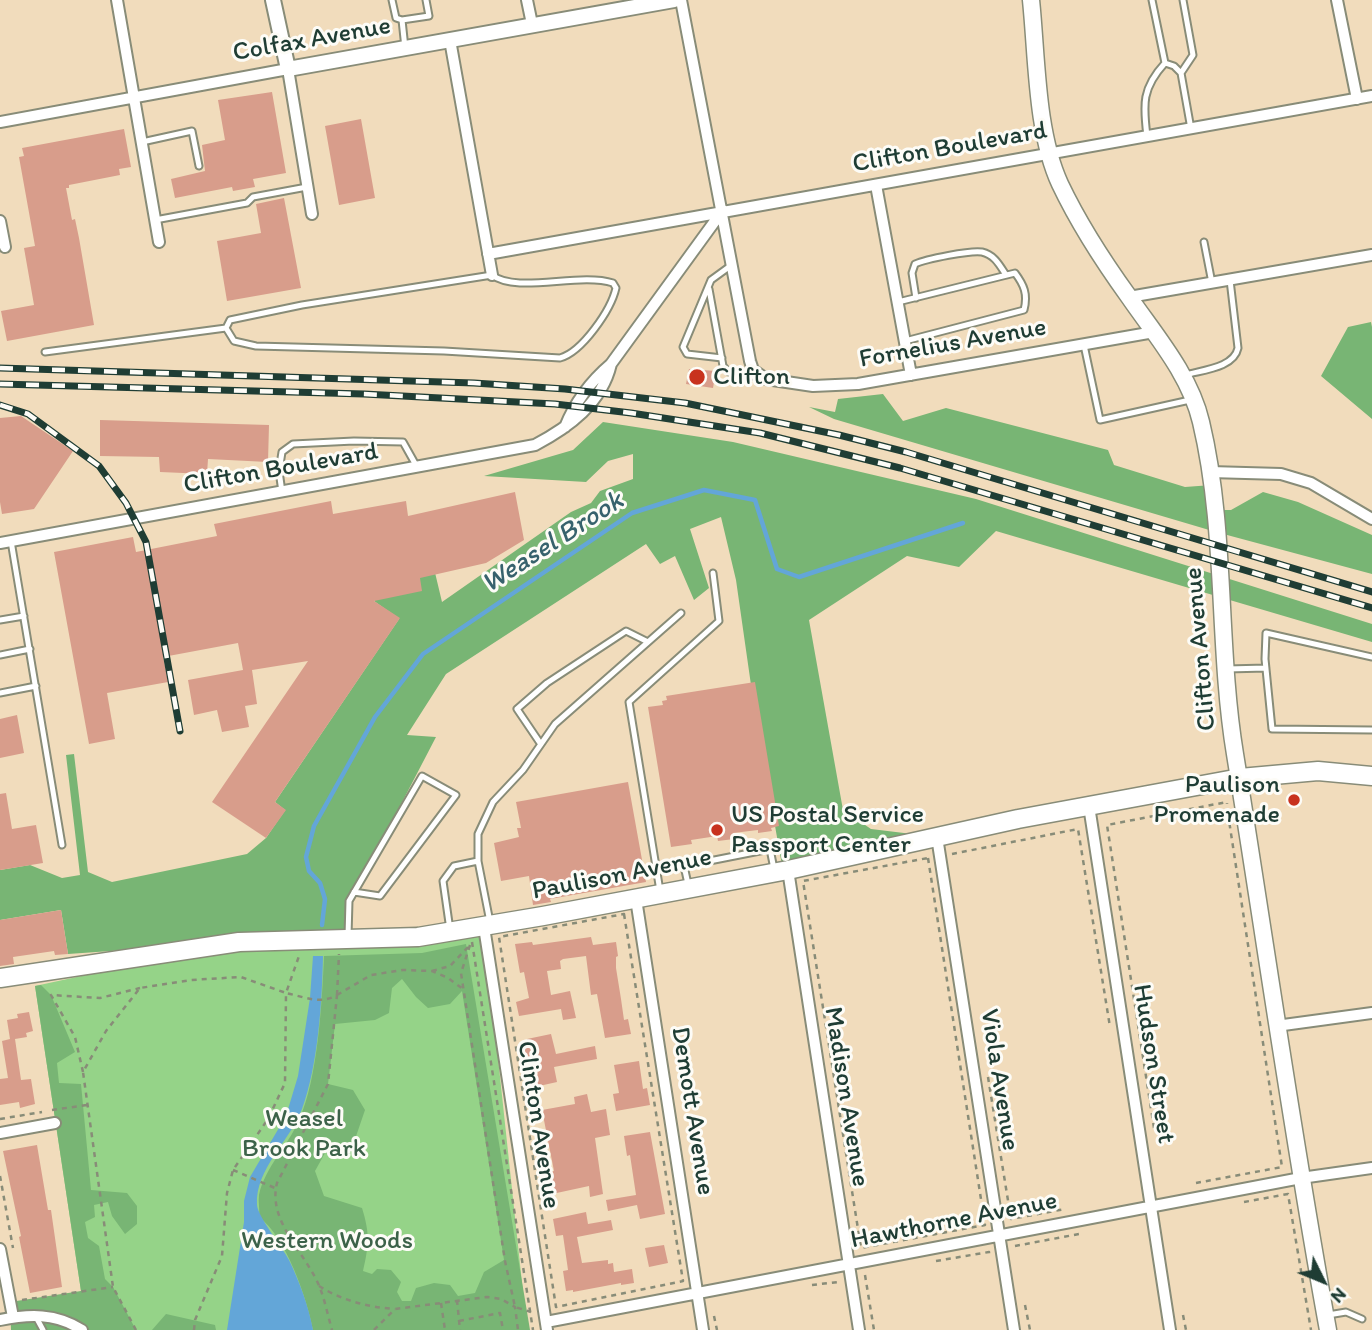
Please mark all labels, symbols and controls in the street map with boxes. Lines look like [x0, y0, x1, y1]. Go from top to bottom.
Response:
street label: Colfax Avenue [231, 11, 393, 69]
street label: Clifton Boulevard [850, 116, 1050, 180]
street label: Fornelius Avenue [857, 312, 1049, 376]
place label: Clifton [713, 361, 790, 393]
marker: Clifton [687, 367, 707, 387]
street label: Clifton Boulevard [181, 437, 381, 501]
water label: Weasel Brook [476, 485, 630, 601]
street label: Clifton Avenue [1178, 566, 1224, 732]
place label: Paulison Promenade [1153, 769, 1280, 830]
marker: Paulison Promenade [1286, 792, 1302, 808]
place label: US Postal Service Passport Center [731, 799, 924, 860]
marker: US Postal Service Passport Center [709, 822, 725, 838]
street label: Paulison Avenue [529, 842, 715, 908]
street label: Hudson Street [1125, 982, 1181, 1146]
street label: Madison Avenue [816, 1005, 876, 1189]
street label: Viola Avenue [972, 1007, 1026, 1153]
street label: Demott Avenue [663, 1024, 721, 1198]
street label: Clinton Avenue [509, 1039, 567, 1211]
park label: Weasel Brook Park [242, 1103, 366, 1164]
street label: Hawthorne Avenue [848, 1186, 1060, 1256]
park label: Western Woods [241, 1225, 413, 1257]
north arrow [1288, 1246, 1358, 1316]
text: N [1326, 1283, 1352, 1308]

